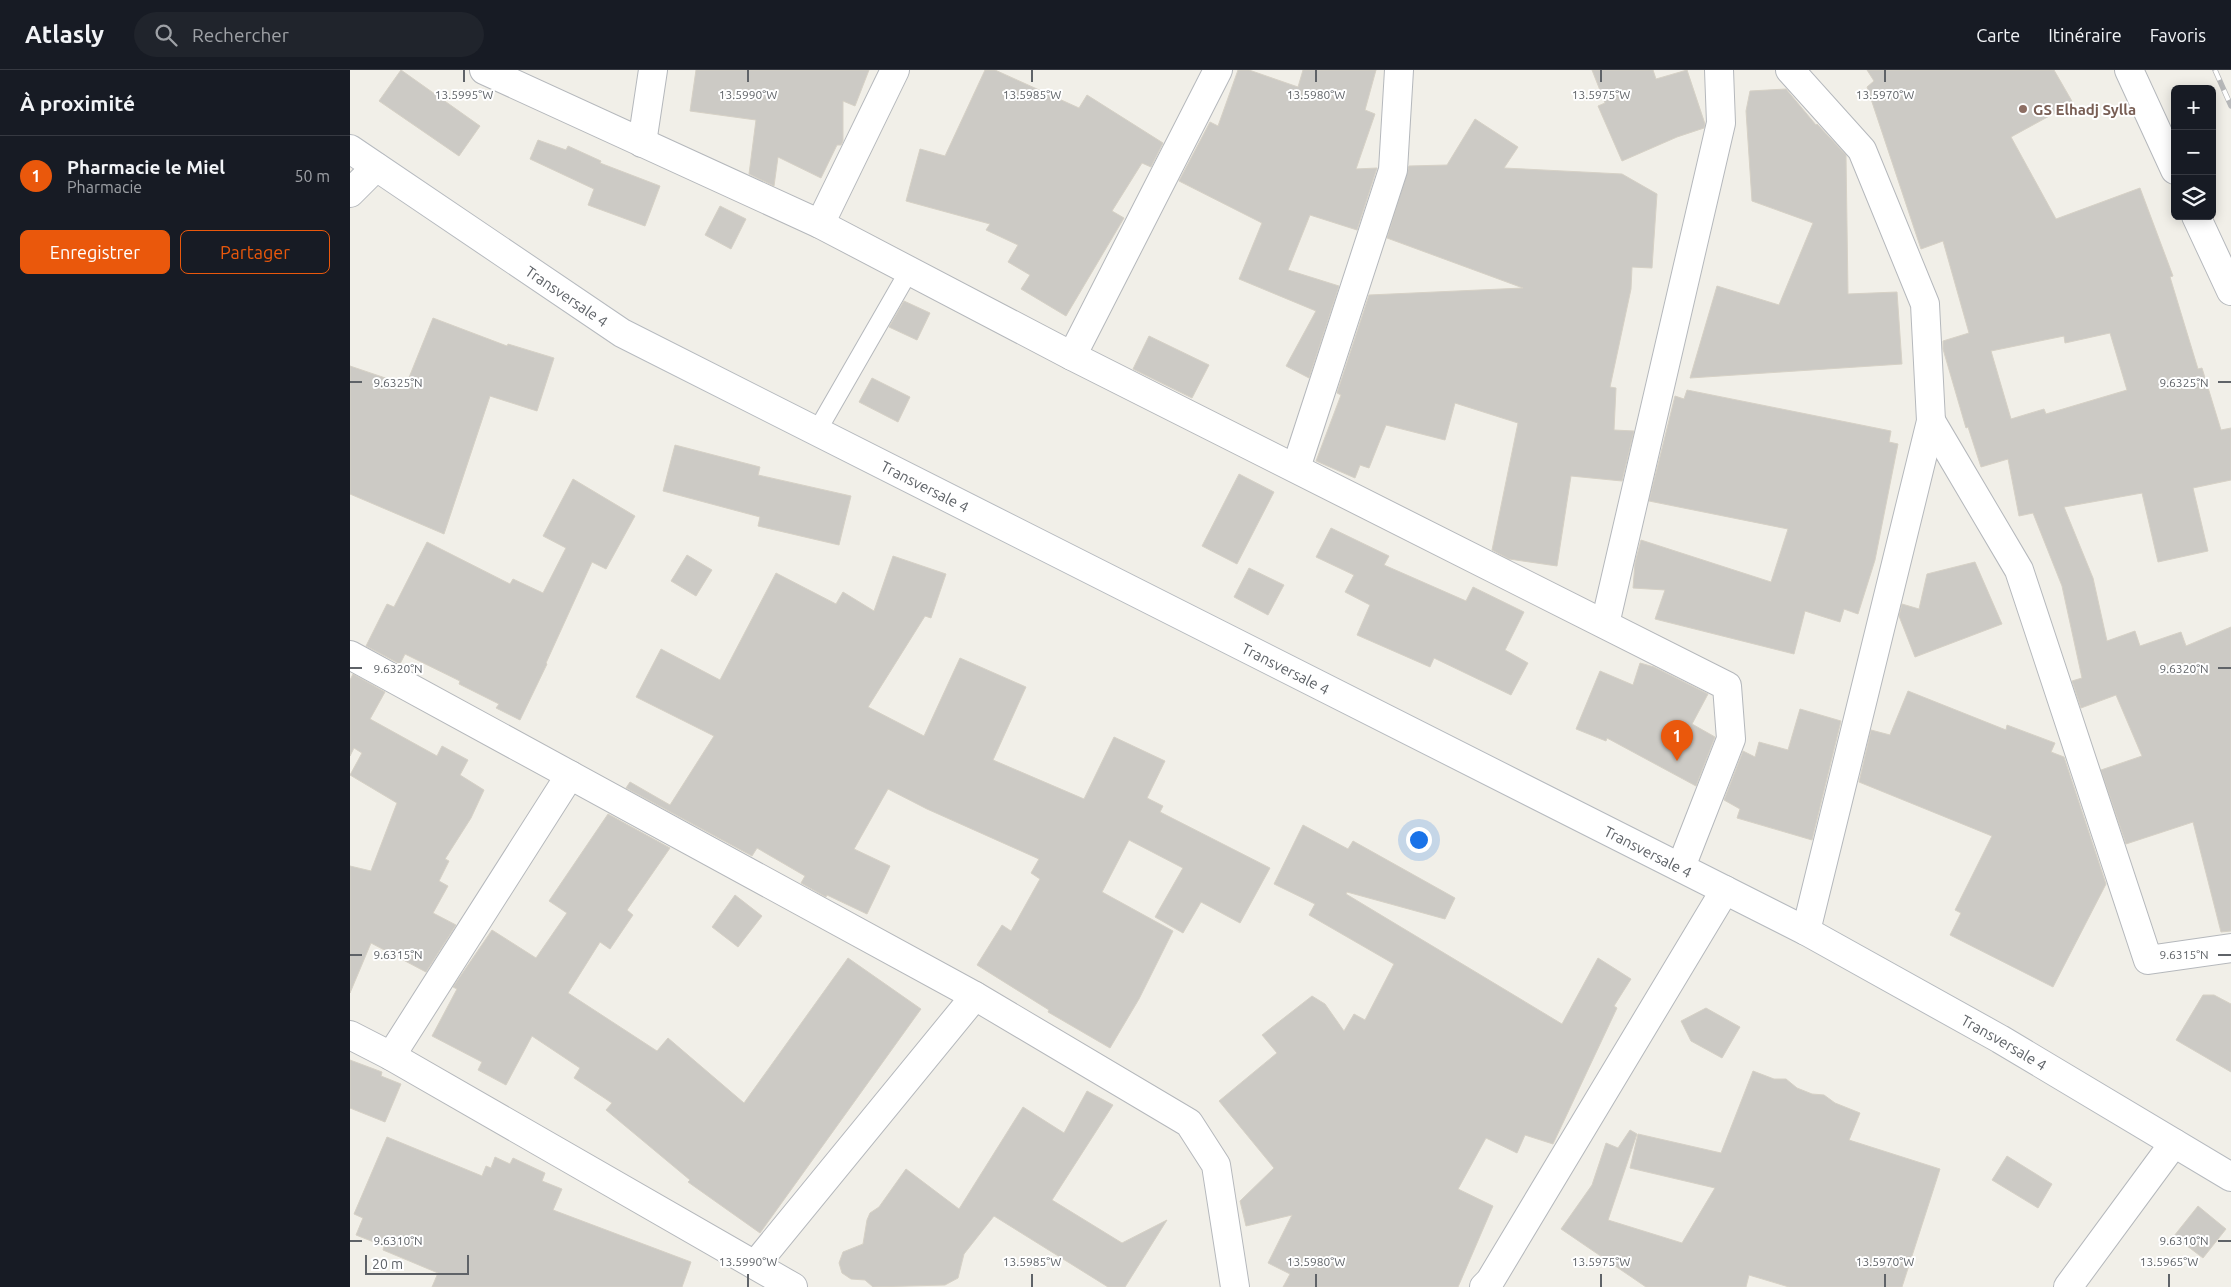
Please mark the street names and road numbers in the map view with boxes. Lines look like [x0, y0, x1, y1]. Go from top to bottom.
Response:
street label: Transversale 4 [523, 262, 612, 330]
street label: Transversale 4 [878, 457, 972, 515]
street label: Transversale 4 [1239, 639, 1332, 697]
street label: Transversale 4 [1601, 822, 1695, 880]
street label: Transversale 4 [1958, 1011, 2050, 1074]

